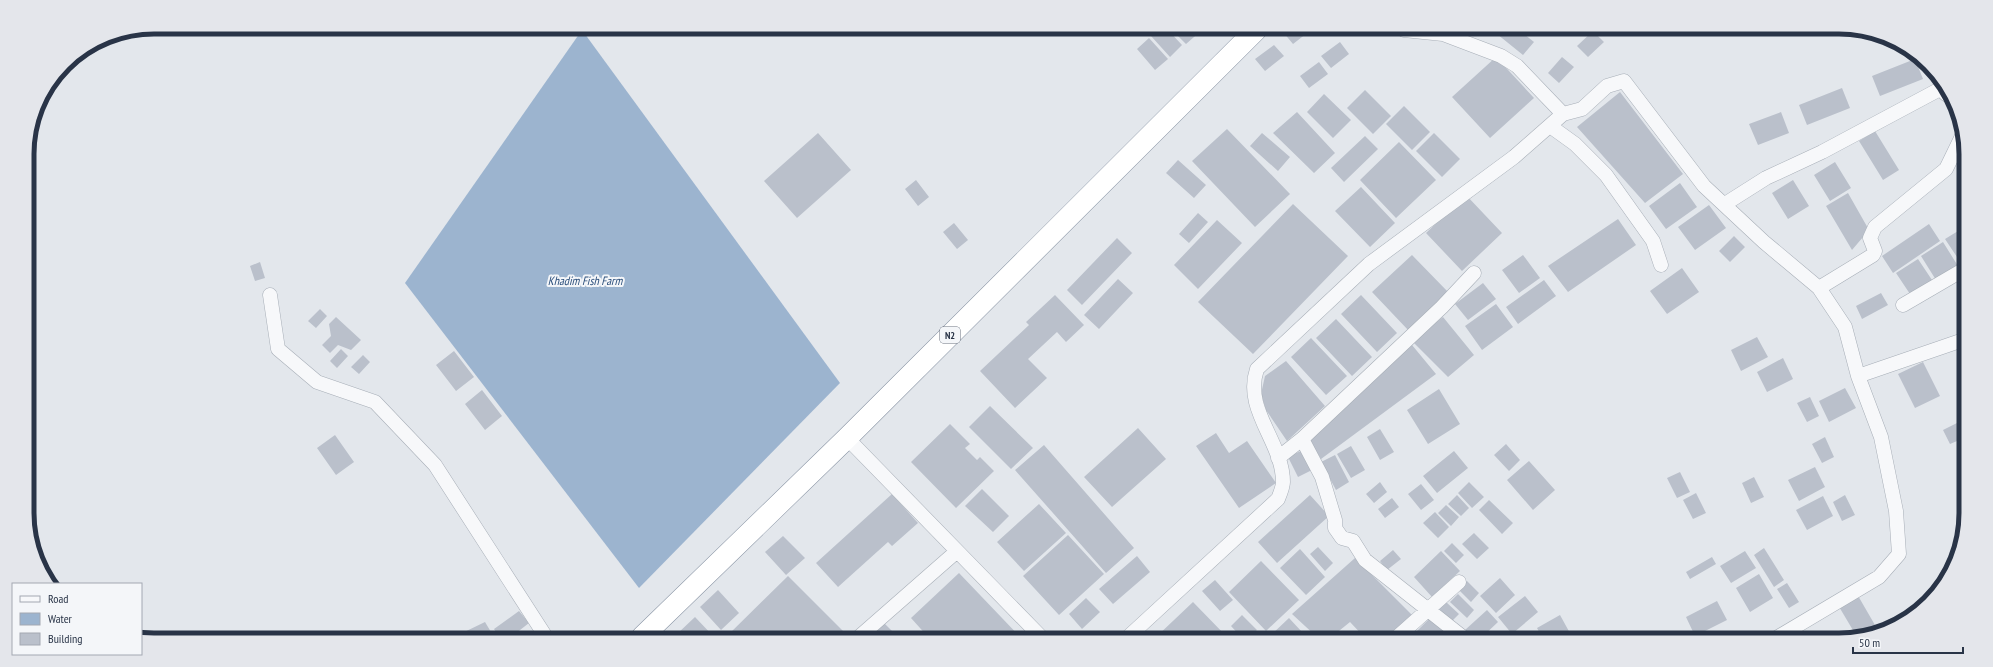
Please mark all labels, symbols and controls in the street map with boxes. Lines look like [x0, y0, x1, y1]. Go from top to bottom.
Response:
water label: Khadim Fish Farm [548, 273, 623, 288]
road number: N2 [940, 327, 960, 343]
legend [12, 583, 142, 655]
text: Road [48, 591, 68, 606]
text: Water [48, 611, 73, 626]
scale bar [1853, 629, 1963, 655]
text: Building [48, 631, 83, 646]
text: 50 m [1859, 635, 1880, 650]

